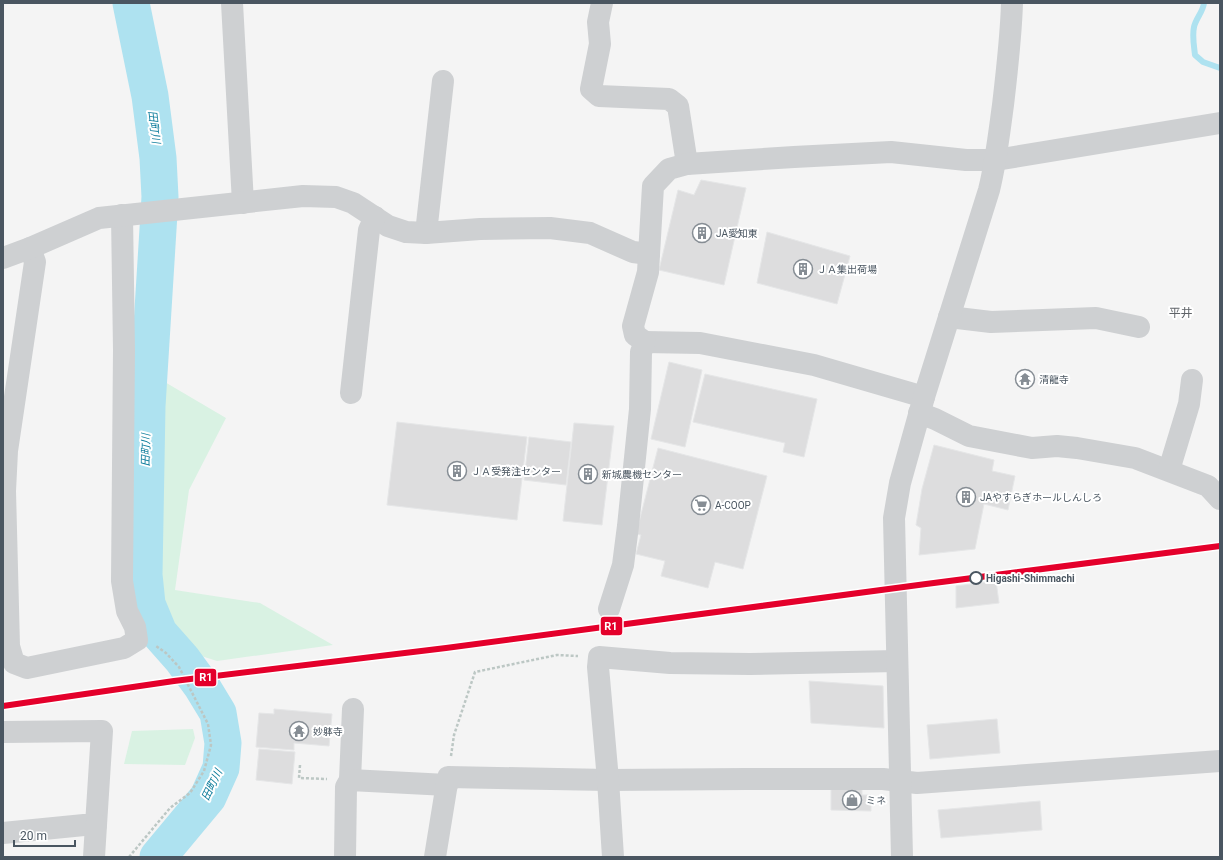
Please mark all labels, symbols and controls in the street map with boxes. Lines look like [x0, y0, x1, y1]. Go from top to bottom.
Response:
water label: 田町川 [146, 110, 163, 145]
building icon: JA愛知東 [691, 222, 713, 244]
place label: JA愛知東 [716, 228, 758, 239]
building icon: ＪＡ集出荷場 [792, 258, 814, 280]
place label: ＪＡ集出荷場 [817, 264, 877, 275]
district label: 平井 [1169, 306, 1193, 320]
temple icon: 清龍寺 [1014, 368, 1036, 390]
place label: 清龍寺 [1039, 374, 1069, 385]
water label: 田町川 [139, 432, 153, 467]
building icon: ＪＡ受発注センター [446, 460, 468, 482]
building icon: 新城農機センター [577, 463, 599, 485]
place label: ＪＡ受発注センター [471, 466, 561, 477]
place label: 新城農機センター [602, 469, 682, 480]
building icon: JAやすらぎホールしんしろ [955, 486, 977, 508]
place label: JAやすらぎホールしんしろ [980, 492, 1102, 503]
supermarket icon: A-COOP [690, 494, 712, 516]
place label: A-COOP [715, 500, 751, 511]
marker: Higashi-Shimmachi [969, 571, 983, 585]
place label: Higashi-Shimmachi [986, 573, 1075, 584]
line badge: R1 [600, 616, 623, 636]
text: R1 [604, 620, 618, 633]
line badge: R1 [194, 668, 217, 687]
text: R1 [199, 671, 213, 684]
temple icon: 妙躰寺 [288, 720, 310, 742]
place label: 妙躰寺 [313, 726, 343, 737]
water label: 田町川 [199, 766, 226, 803]
shop icon: ミネ [841, 789, 863, 811]
place label: ミネ [866, 795, 886, 806]
scale bar [14, 822, 75, 848]
text: 20 m [20, 829, 47, 843]

